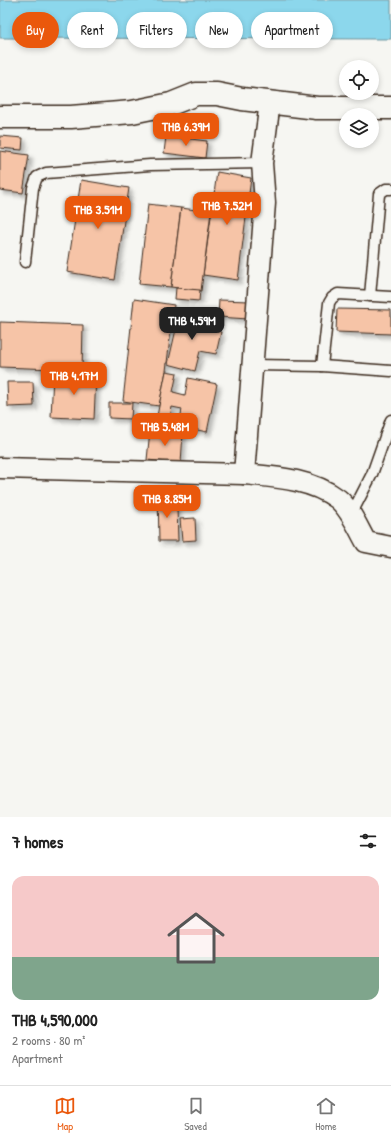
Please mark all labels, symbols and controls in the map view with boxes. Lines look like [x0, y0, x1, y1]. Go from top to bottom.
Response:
chip: Buy [12, 12, 59, 48]
chip: Rent [67, 12, 118, 48]
chip: Filters [126, 12, 187, 48]
chip: New [195, 12, 243, 48]
chip: Apartment [251, 12, 333, 48]
map controls [339, 60, 379, 148]
button: locate [339, 60, 379, 100]
button: layers [339, 108, 379, 148]
pin: THB 6.39M [140, 113, 232, 147]
text: THB 6.39M [162, 117, 210, 135]
pin: THB 7.52M [181, 192, 273, 226]
pin: THB 3.51M [52, 196, 144, 230]
text: THB 7.52M [202, 196, 252, 214]
text: THB 3.51M [74, 200, 122, 218]
pin: THB 4.59M [146, 307, 238, 341]
text: THB 4.59M [168, 311, 216, 329]
pin: THB 4.17M [28, 362, 120, 396]
text: THB 4.17M [50, 366, 98, 384]
pin: THB 5.48M [119, 413, 211, 447]
text: THB 5.48M [141, 417, 189, 435]
pin: THB 8.85M [121, 485, 213, 519]
text: THB 8.85M [142, 489, 192, 507]
text: 7 homes [12, 830, 63, 853]
icon: filters [357, 830, 379, 852]
icon: home [160, 902, 232, 974]
text: THB 4,590,000 [12, 1008, 98, 1031]
text: 2 rooms · 80 m² [12, 1031, 85, 1049]
text: Apartment [12, 1049, 63, 1067]
tab: Map [54, 1095, 76, 1133]
tab: Saved [184, 1095, 207, 1133]
tab: Home [315, 1095, 337, 1133]

